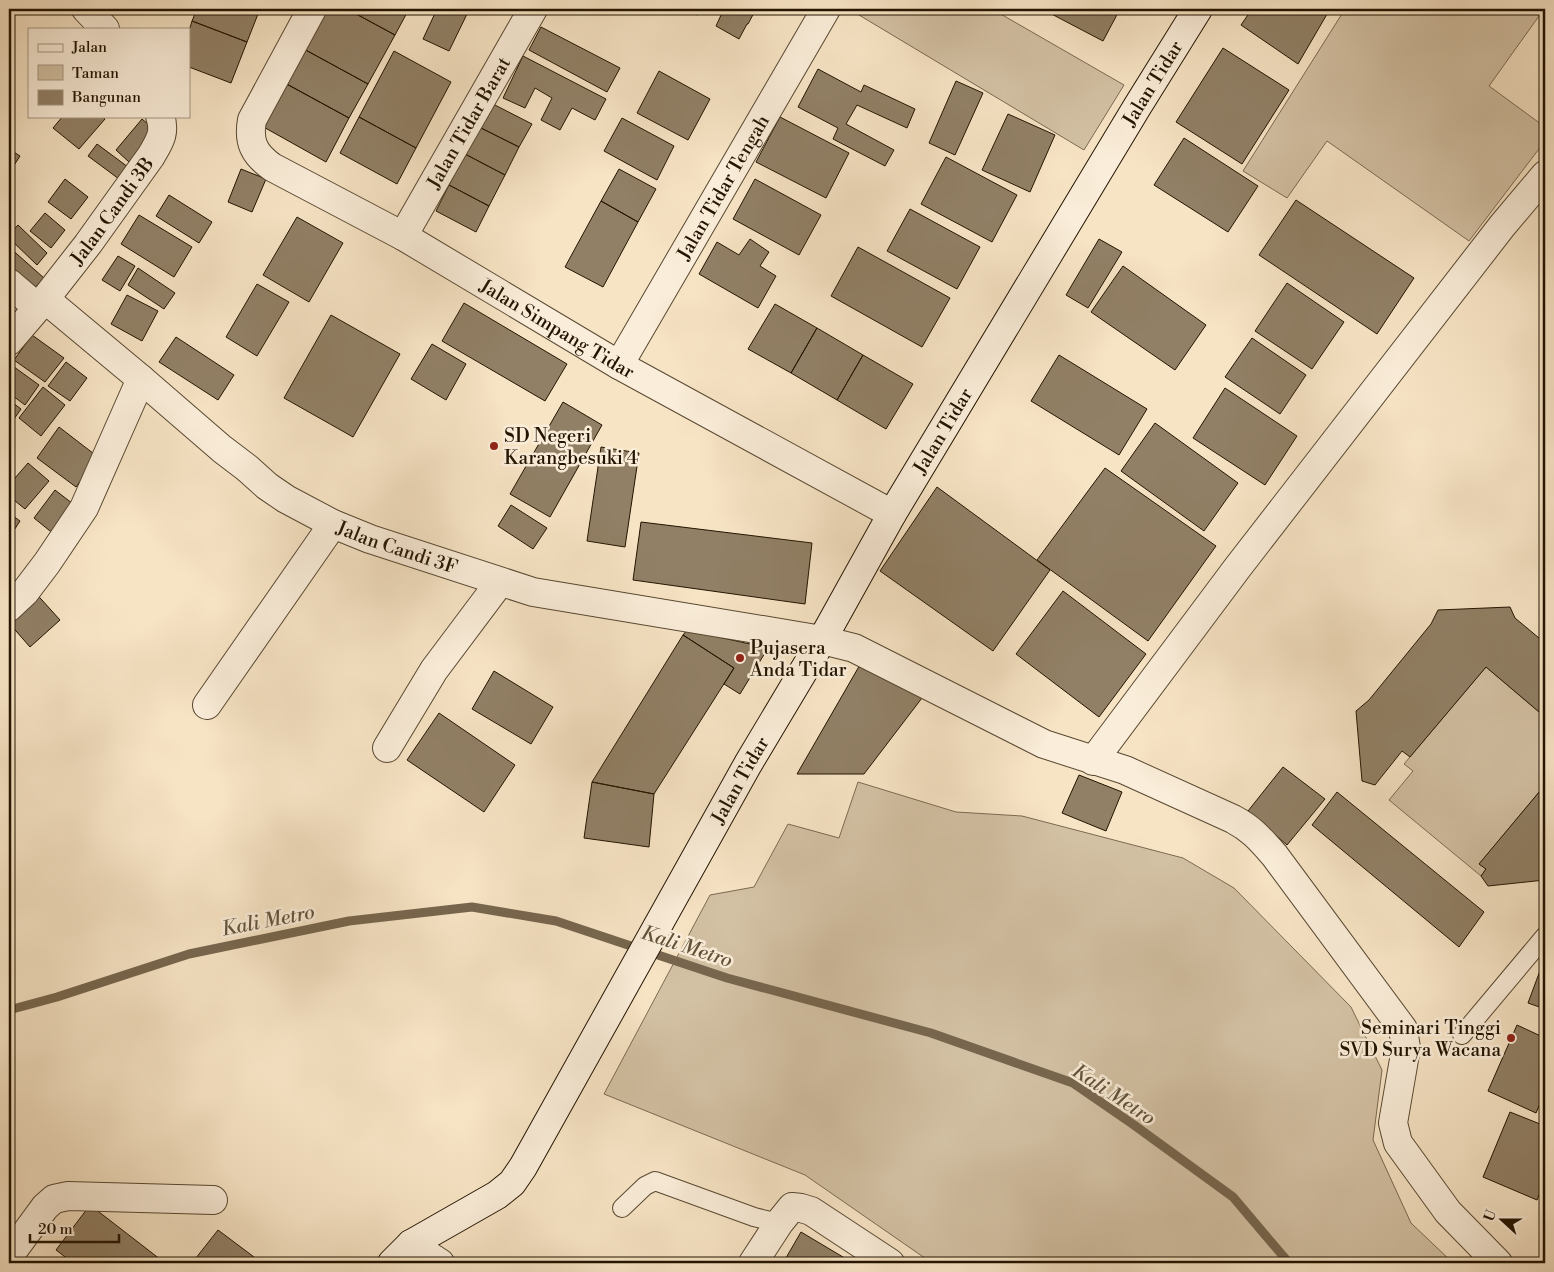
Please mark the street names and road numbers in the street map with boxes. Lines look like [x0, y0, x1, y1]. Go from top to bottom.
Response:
street label: Jalan Tidar [1117, 36, 1188, 132]
street label: Jalan Tidar Barat [421, 53, 516, 194]
street label: Jalan Tidar Tengah [671, 111, 775, 265]
street label: Jalan Candi 3B [65, 153, 159, 271]
street label: Jalan Simpang Tidar [475, 273, 639, 384]
street label: Jalan Tidar [907, 384, 978, 479]
street label: Jalan Candi 3F [332, 515, 461, 580]
street label: Jalan Tidar [706, 732, 775, 829]

